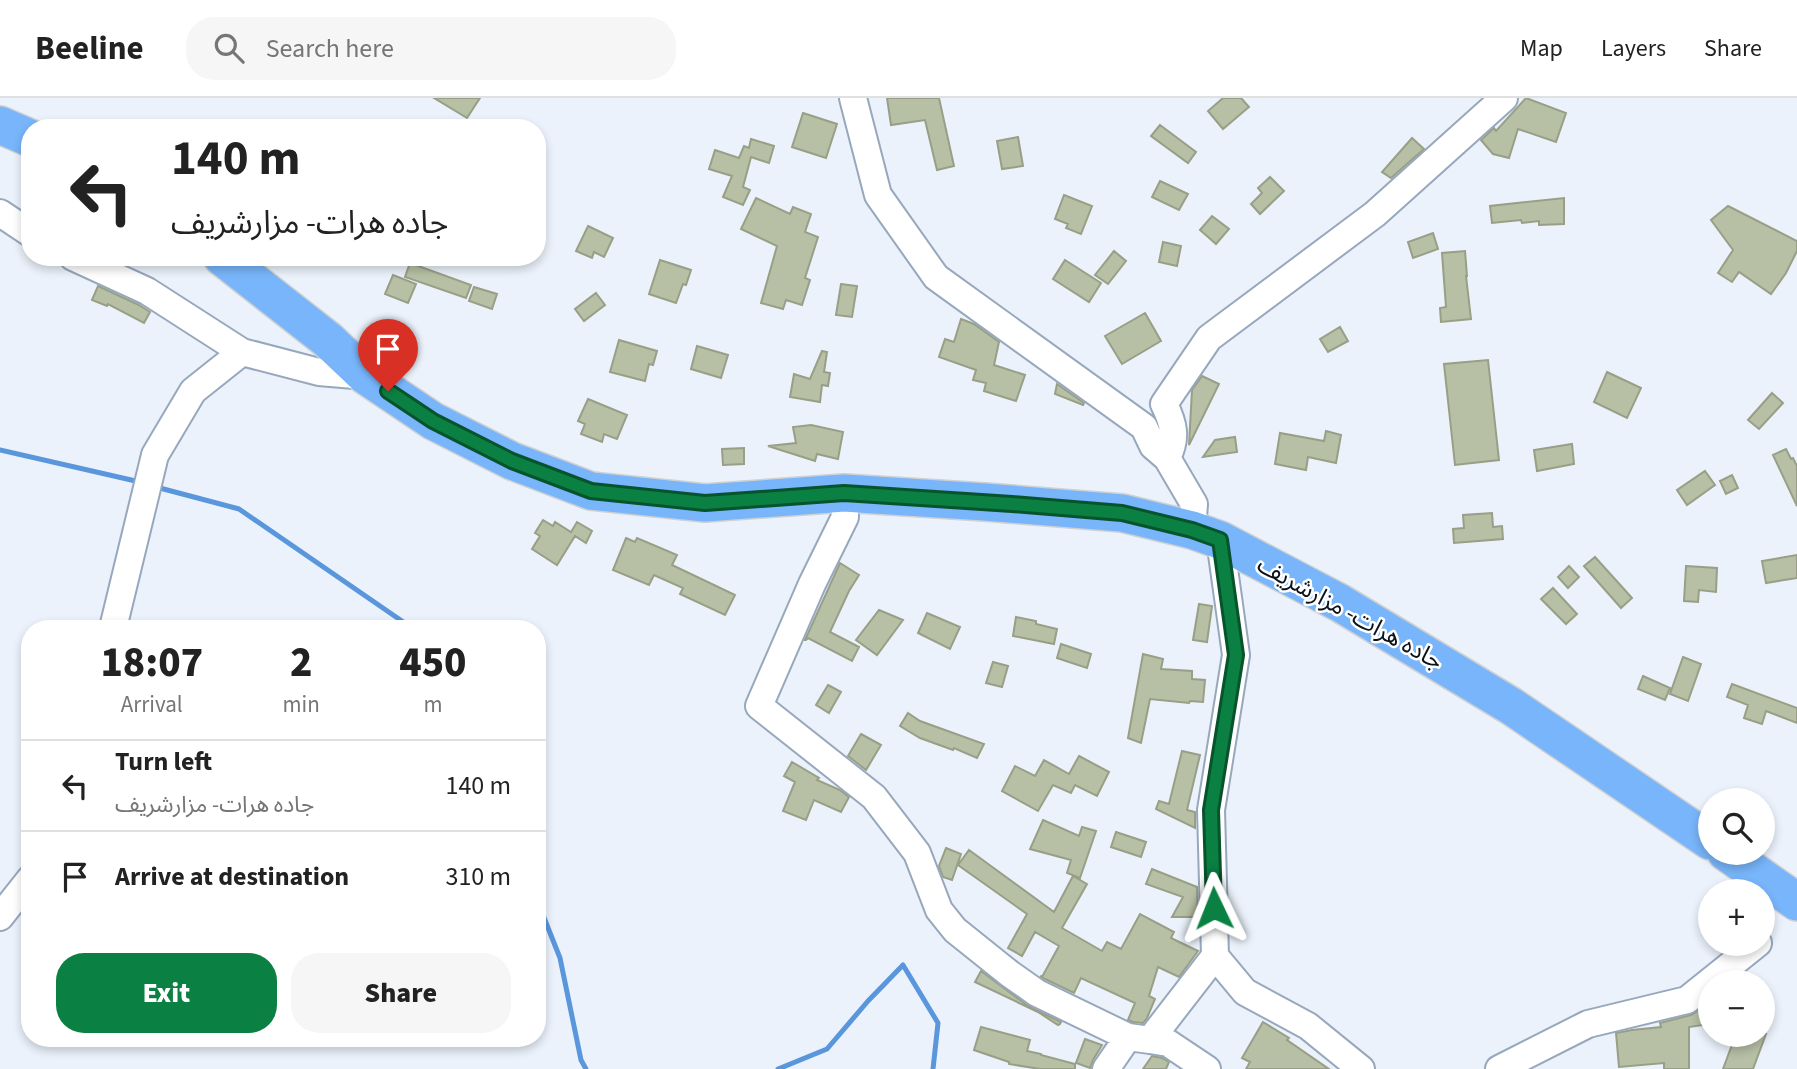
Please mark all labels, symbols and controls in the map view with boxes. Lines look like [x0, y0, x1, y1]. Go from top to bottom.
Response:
search box [186, 17, 676, 80]
text: Beeline [35, 25, 144, 72]
icon: search [210, 29, 248, 67]
text: Search here [266, 30, 394, 67]
text: Map [1520, 31, 1563, 66]
text: Layers [1601, 31, 1666, 66]
text: Share [1704, 31, 1762, 66]
text: 140 m [171, 124, 300, 194]
icon: left [56, 147, 147, 238]
text: جاده هرات- مزارشریف [171, 200, 448, 246]
pin [358, 319, 418, 391]
icon: arrive [369, 330, 407, 368]
street label: جاده هرات- مزارشریف [1251, 547, 1449, 679]
text: 18:07 [100, 633, 203, 693]
text: 2 [290, 633, 312, 693]
text: 450 [399, 633, 467, 693]
text: Arrival [121, 688, 183, 721]
text: min [283, 688, 320, 721]
text: m [423, 688, 442, 721]
text: Turn left [115, 743, 212, 780]
icon: left [56, 767, 94, 805]
text: 140 m [445, 767, 511, 804]
text: جاده هرات- مزارشریف [115, 788, 314, 821]
map controls [1698, 788, 1775, 1047]
button: search [1698, 788, 1775, 865]
icon: arrive [56, 858, 94, 896]
text: Arrive at destination [115, 858, 349, 895]
text: 310 m [445, 858, 511, 895]
position arrow [1177, 871, 1251, 945]
button: + [1698, 879, 1775, 956]
button: Exit [56, 953, 277, 1033]
button: Share [291, 953, 511, 1033]
button: − [1698, 970, 1775, 1047]

